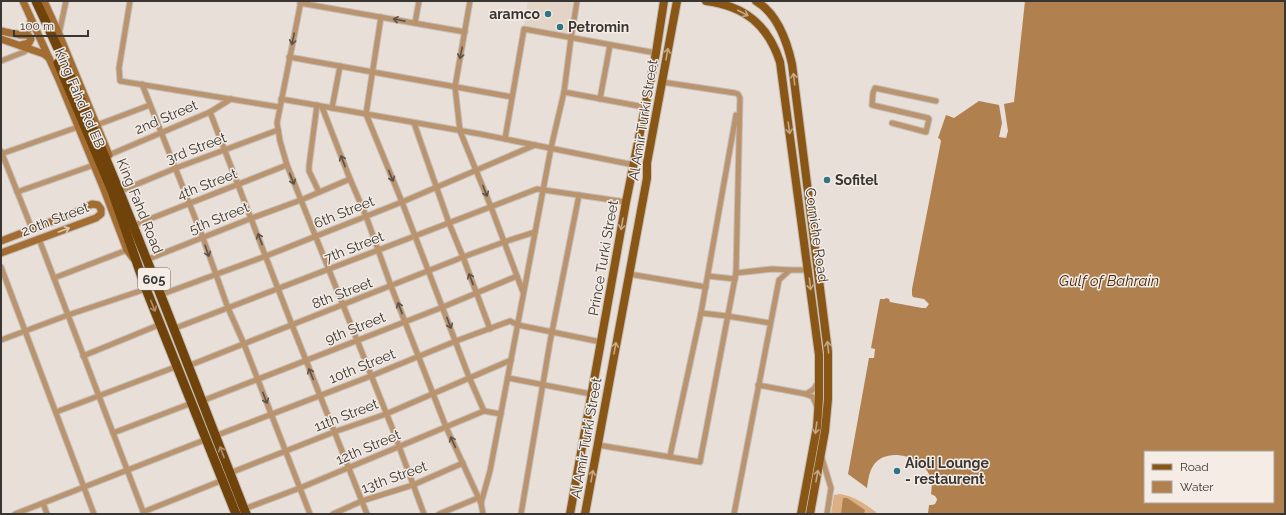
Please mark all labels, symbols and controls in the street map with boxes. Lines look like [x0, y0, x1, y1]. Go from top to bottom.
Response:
place label: aramco [489, 6, 541, 22]
marker: aramco [543, 9, 553, 19]
one-way arrow [737, 9, 749, 17]
scale bar [14, 12, 88, 38]
one-way arrow [393, 16, 406, 24]
text: 100 m [20, 19, 54, 33]
place label: Petromin [568, 19, 629, 35]
marker: Petromin [555, 22, 565, 32]
one-way arrow [288, 32, 296, 45]
street label: King Fahd Rd EB [52, 46, 108, 150]
one-way arrow [457, 46, 465, 59]
one-way arrow [663, 48, 671, 61]
street label: Al Amir Turki Street [626, 58, 661, 182]
one-way arrow [790, 73, 797, 86]
street label: 2nd Street [132, 97, 200, 137]
one-way arrow [785, 121, 793, 134]
street label: 3rd Street [164, 129, 229, 167]
one-way arrow [338, 155, 346, 167]
street label: King Fahd Road [114, 156, 166, 256]
street label: 4th Street [175, 165, 240, 203]
one-way arrow [388, 170, 396, 182]
place label: Sofitel [835, 172, 879, 188]
one-way arrow [289, 173, 297, 185]
marker: Sofitel [822, 175, 832, 185]
one-way arrow [481, 185, 489, 197]
street label: Corniche Road [802, 187, 832, 283]
street label: 6th Street [311, 193, 377, 231]
street label: 20th Street [19, 199, 91, 239]
street label: 5th Street [187, 199, 251, 237]
street label: Prince Turki Street [585, 199, 621, 317]
one-way arrow [618, 217, 626, 230]
one-way arrow [57, 226, 70, 233]
street label: 7th Street [322, 228, 386, 266]
one-way arrow [255, 234, 263, 246]
one-way arrow [204, 245, 212, 257]
road number: 605 [138, 268, 170, 290]
water label: Gulf of Bahrain [1059, 272, 1159, 290]
street label: 8th Street [309, 274, 375, 312]
one-way arrow [467, 274, 475, 286]
one-way arrow [807, 277, 814, 290]
one-way arrow [150, 299, 158, 311]
one-way arrow [395, 303, 403, 315]
street label: 9th Street [323, 309, 388, 347]
one-way arrow [446, 317, 454, 329]
one-way arrow [824, 341, 831, 354]
one-way arrow [612, 342, 620, 355]
street label: 10th Street [327, 345, 398, 386]
one-way arrow [307, 368, 315, 380]
street label: Al Amir Turki Street [567, 376, 605, 500]
one-way arrow [261, 392, 269, 404]
street label: 11th Street [312, 395, 381, 435]
one-way arrow [812, 421, 820, 434]
street label: 12th Street [333, 426, 403, 468]
one-way arrow [449, 436, 456, 448]
one-way arrow [217, 446, 225, 458]
legend [1144, 451, 1274, 503]
place label: Aioli Lounge - restaurent [905, 455, 989, 487]
street label: 13th Street [359, 458, 429, 496]
text: Road [1180, 460, 1209, 474]
marker: Aioli Lounge - restaurent [892, 466, 902, 476]
one-way arrow [588, 470, 596, 483]
one-way arrow [813, 470, 821, 483]
text: Water [1180, 480, 1214, 494]

